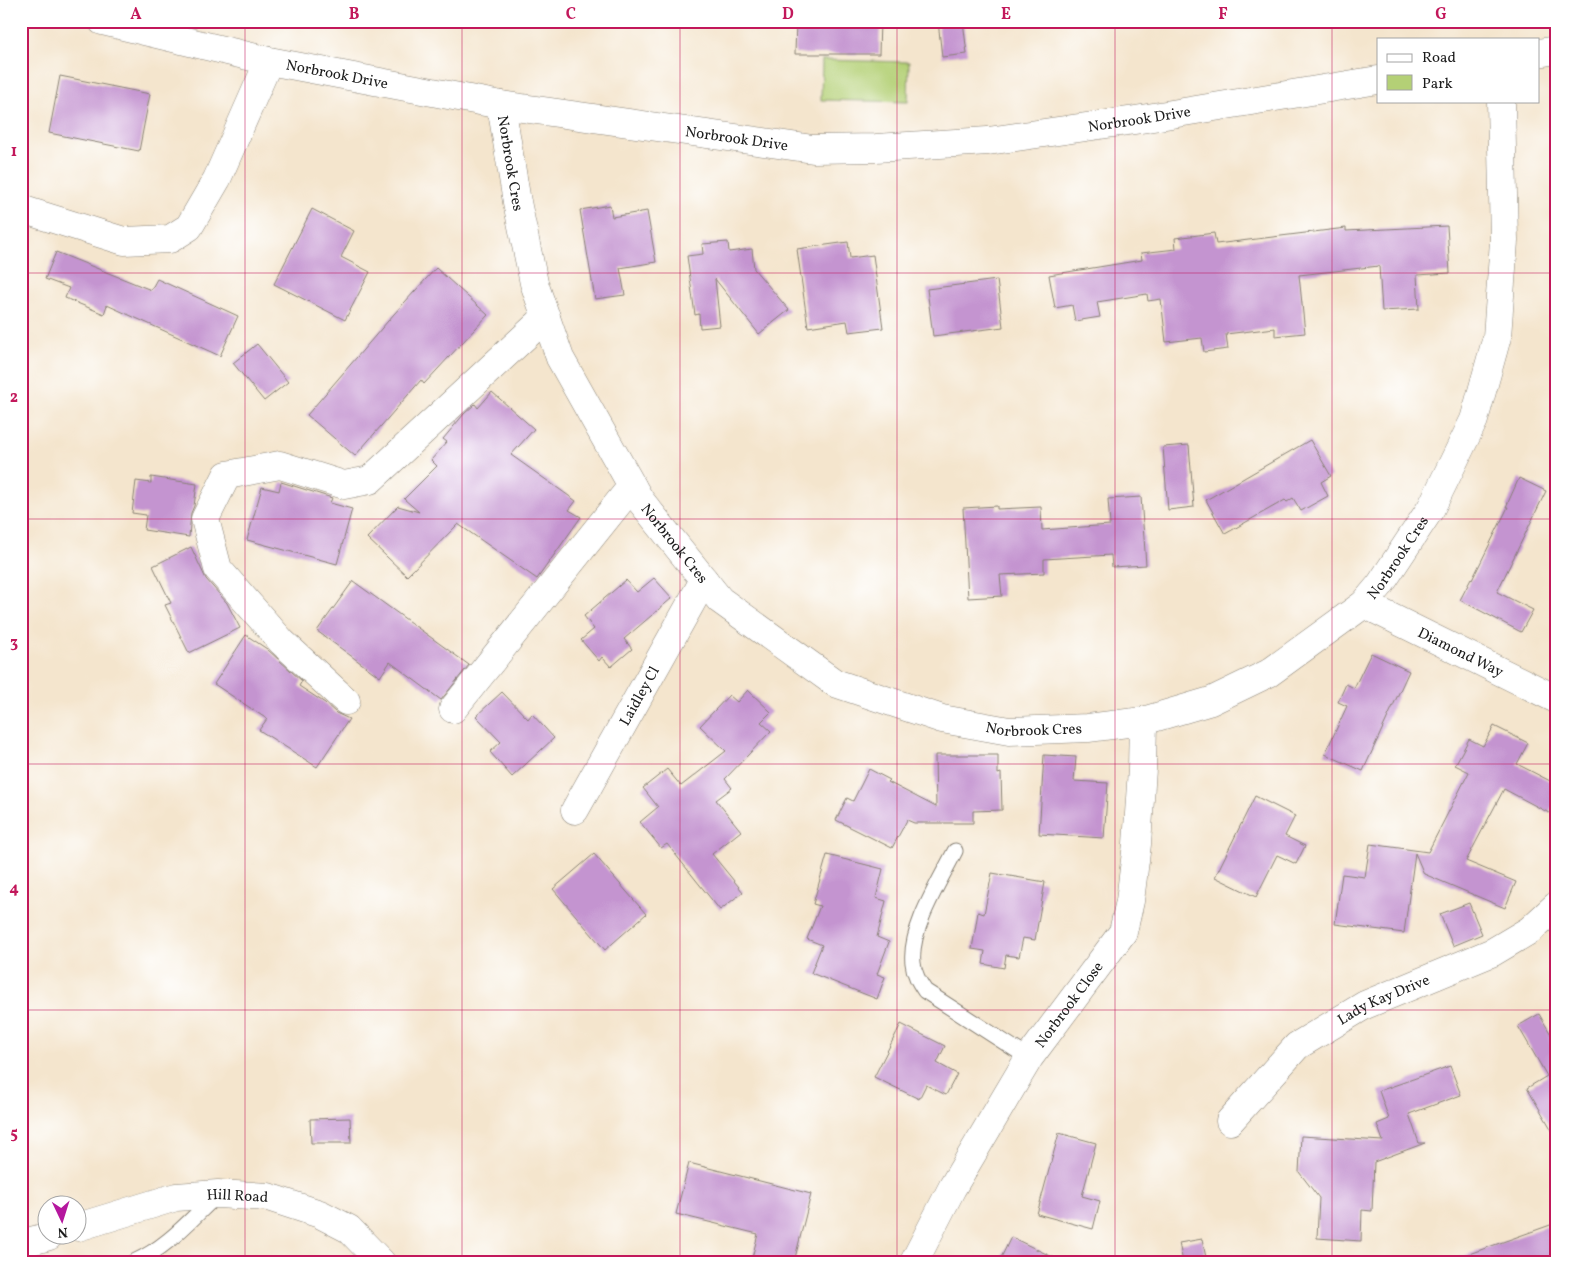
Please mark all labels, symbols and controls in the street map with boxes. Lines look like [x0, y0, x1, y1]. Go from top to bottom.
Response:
text: A [130, 4, 142, 26]
text: B [349, 4, 360, 26]
text: C [566, 4, 576, 26]
text: D [782, 4, 794, 26]
text: E [1001, 4, 1011, 26]
text: F [1218, 4, 1228, 26]
text: G [1435, 4, 1447, 26]
legend [1377, 38, 1540, 102]
text: Road [1422, 48, 1456, 69]
street label: Norbrook Drive [284, 55, 390, 95]
text: Park [1422, 74, 1453, 95]
street label: Norbrook Drive [1087, 102, 1192, 139]
street label: Norbrook Cres [491, 114, 528, 213]
street label: Norbrook Drive [684, 122, 789, 157]
text: 1 [11, 141, 17, 163]
text: 2 [10, 387, 18, 409]
street label: Norbrook Cres [635, 500, 712, 589]
street label: Norbrook Cres [1363, 513, 1435, 605]
street label: Diamond Way [1414, 623, 1507, 683]
text: 3 [10, 632, 18, 654]
street label: Laidley Cl [615, 663, 666, 730]
street label: Norbrook Cres [984, 718, 1082, 743]
text: 4 [9, 878, 19, 900]
street label: Norbrook Close [1031, 958, 1109, 1053]
street label: Lady Kay Drive [1334, 970, 1433, 1031]
text: 5 [10, 1123, 18, 1145]
street label: Hill Road [206, 1185, 269, 1209]
north arrow [38, 1196, 88, 1246]
text: N [57, 1222, 69, 1241]

